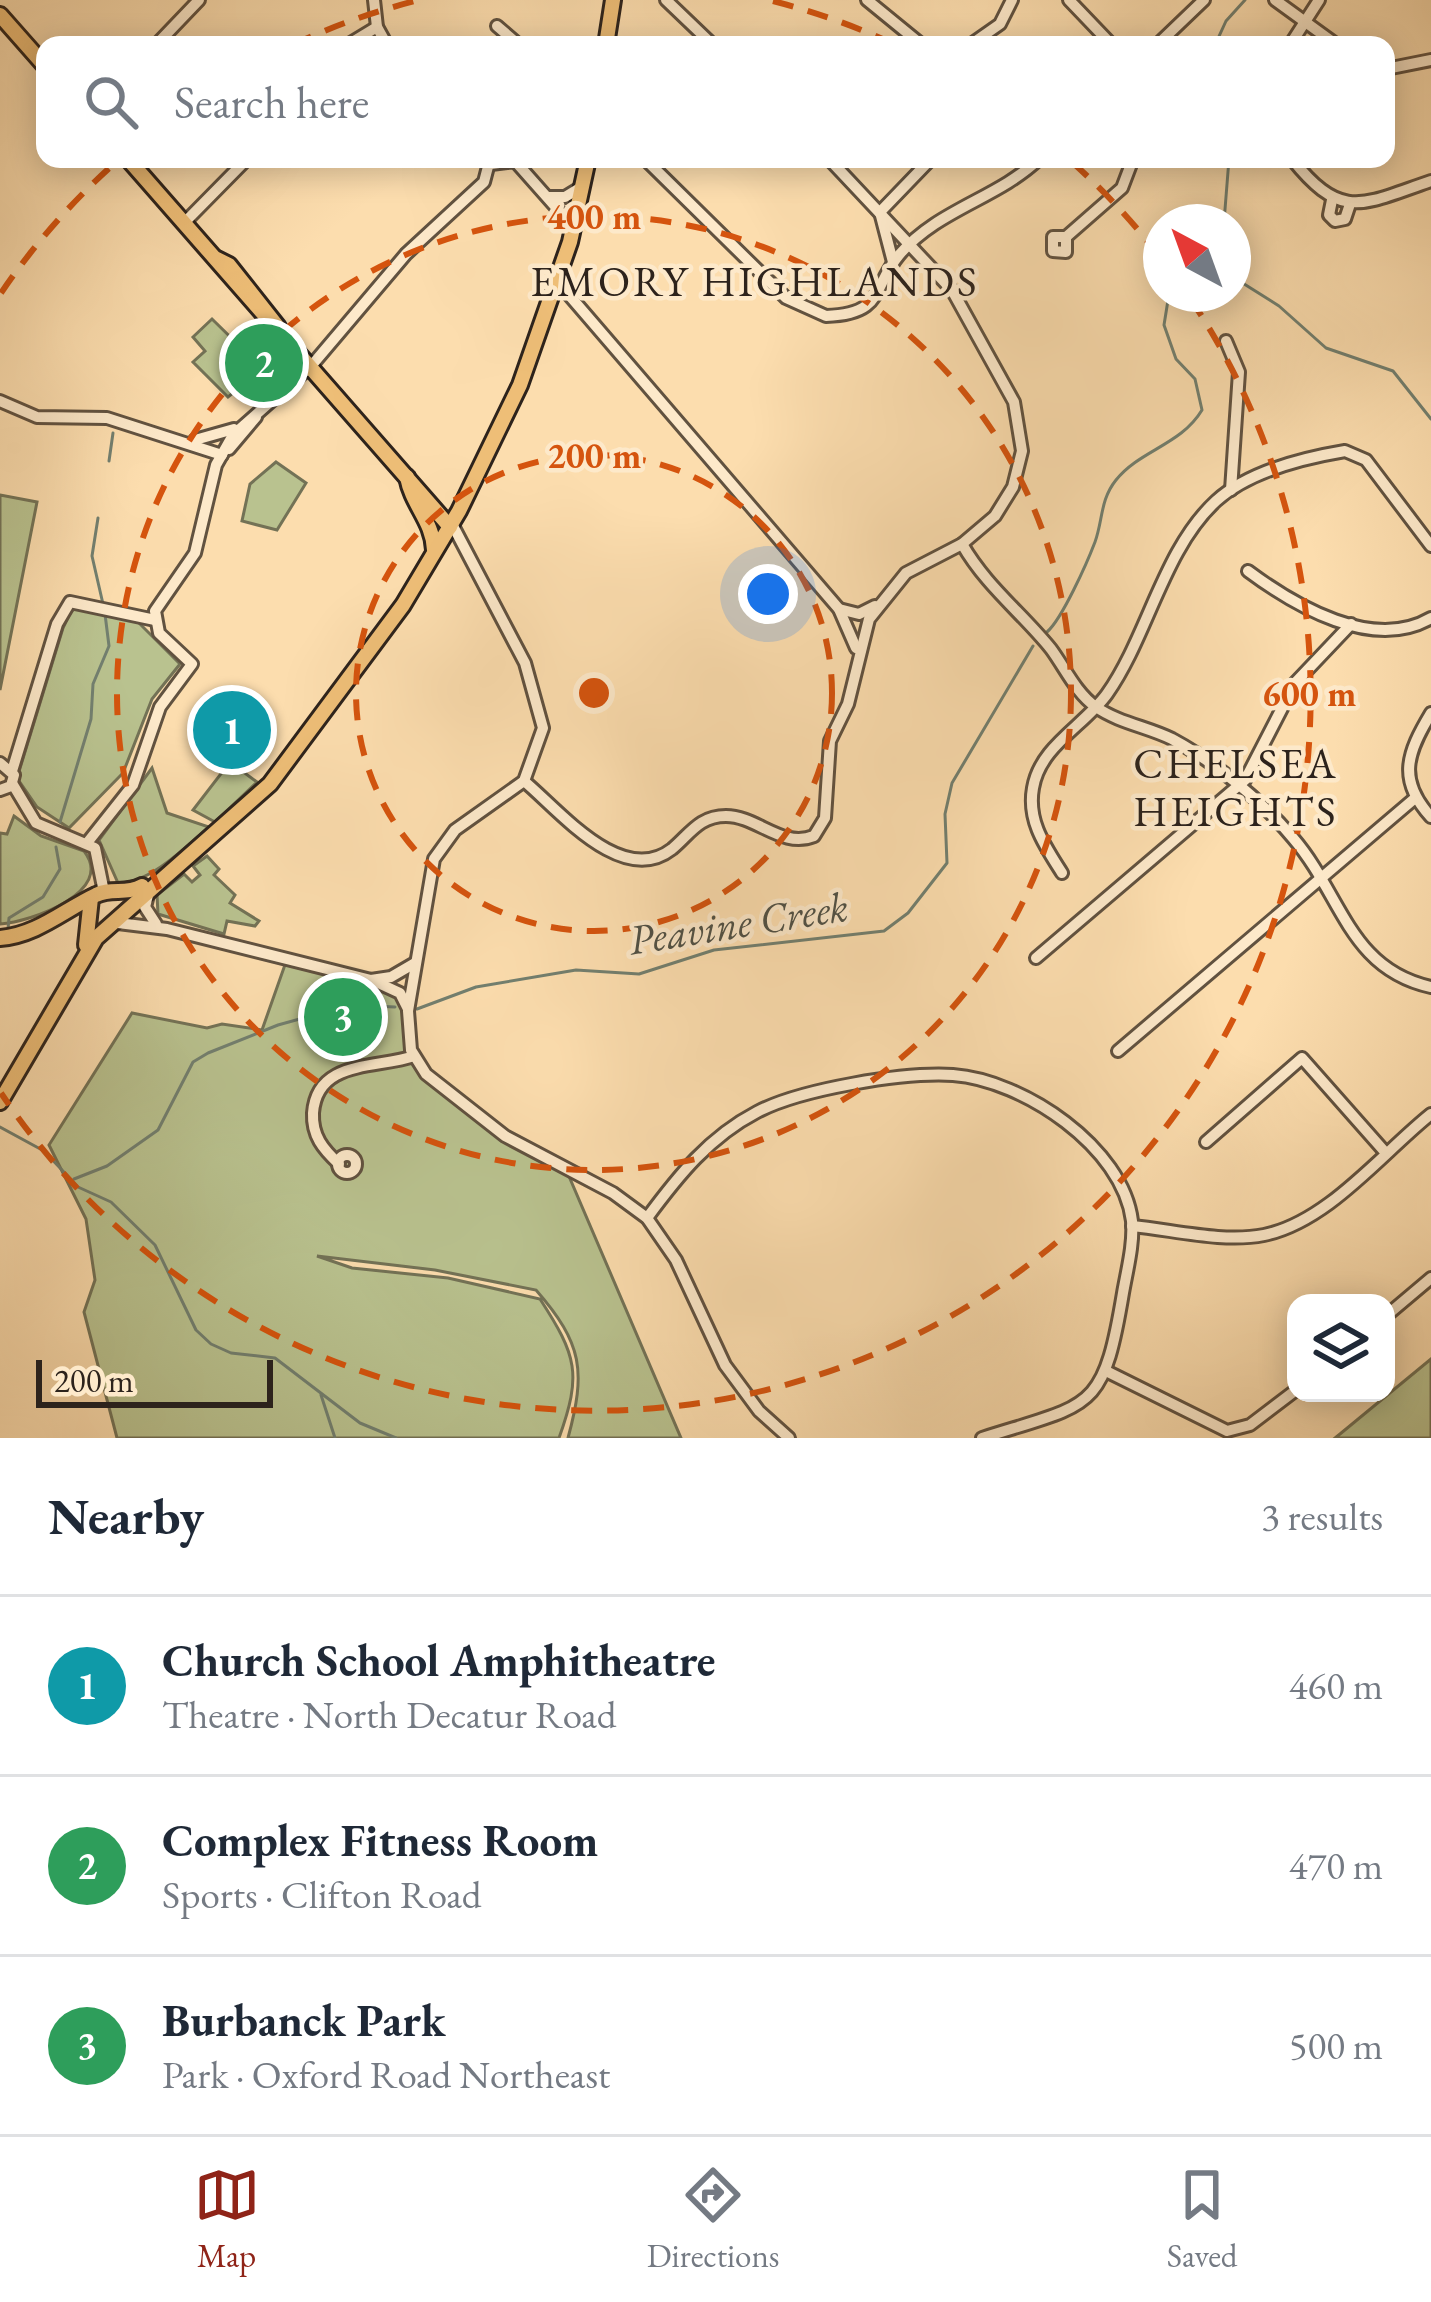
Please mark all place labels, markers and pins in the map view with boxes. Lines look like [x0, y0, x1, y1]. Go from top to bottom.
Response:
pin: 2 [225, 318, 303, 408]
centre of rings [573, 672, 615, 714]
pin: 1 [193, 685, 271, 775]
pin: 3 [304, 972, 382, 1062]

